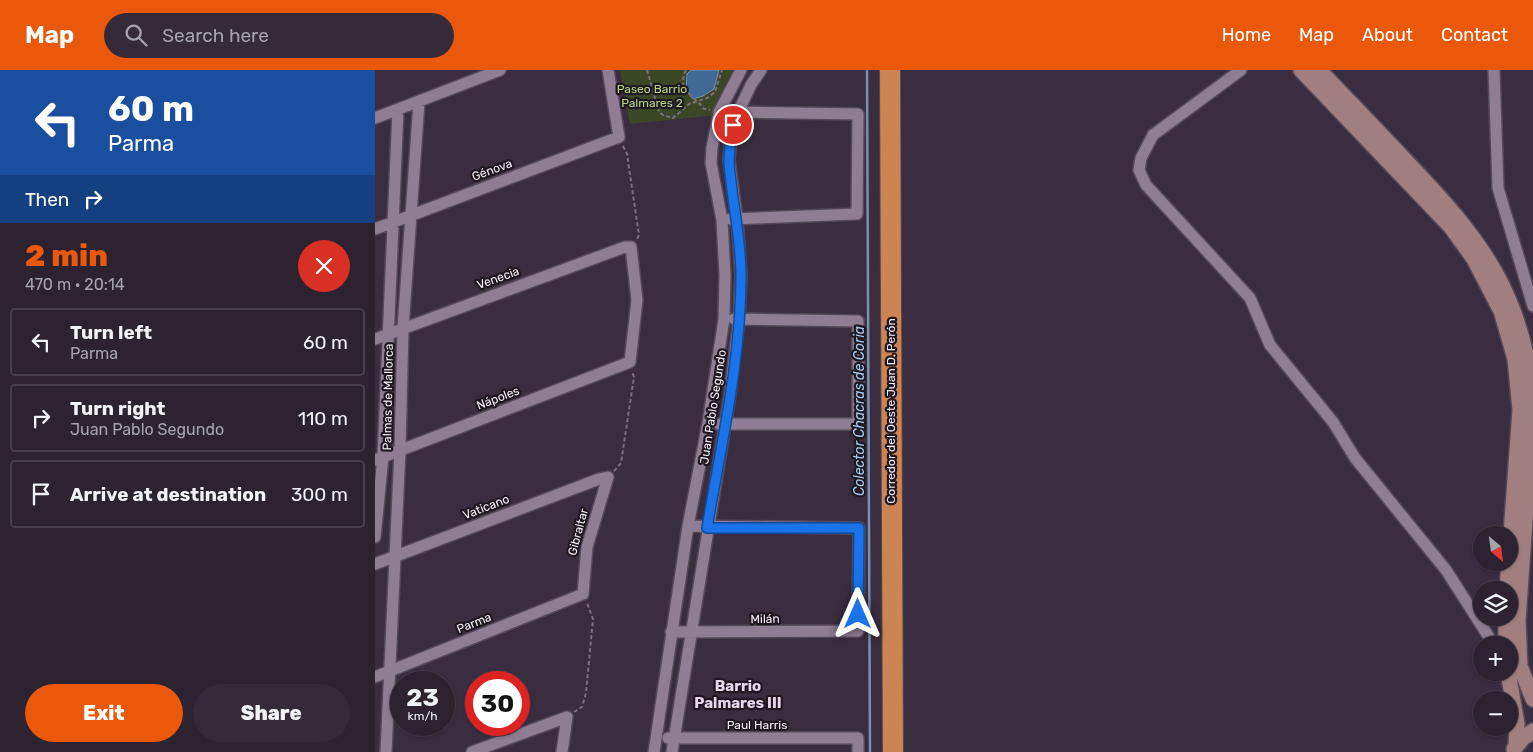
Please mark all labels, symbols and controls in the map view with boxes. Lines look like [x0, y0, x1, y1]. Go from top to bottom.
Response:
search box [104, 13, 454, 58]
text: Map [25, 21, 74, 49]
icon: search [122, 21, 150, 49]
text: Search here [162, 24, 269, 47]
text: Home [1222, 24, 1271, 46]
text: Map [1299, 24, 1334, 46]
text: About [1362, 24, 1413, 46]
text: Contact [1441, 24, 1508, 46]
park label: Paseo Barrio Palmares 2 [617, 82, 687, 110]
text: 60 m [108, 88, 194, 130]
icon: left [25, 90, 90, 155]
pin [712, 104, 754, 146]
icon: arrive [719, 111, 747, 139]
text: Parma [108, 130, 174, 157]
street label: Génova [470, 156, 514, 184]
icon: right [79, 185, 107, 213]
text: Then [25, 188, 69, 211]
text: 2 min [25, 238, 108, 274]
button: close [298, 240, 350, 292]
street label: Venecia [475, 264, 521, 292]
text: 470 m · 20:14 [25, 275, 125, 294]
street label: Corredor del Oeste Juan D. Perón [884, 318, 898, 504]
text: Turn left [70, 321, 152, 344]
water label: Colector Chacras de Coria [851, 326, 868, 496]
icon: left [27, 328, 55, 356]
text: 60 m [303, 331, 348, 354]
street label: Palmas de Mallorca [380, 343, 396, 451]
text: Parma [70, 344, 118, 363]
street label: Juan Pablo Segundo [697, 349, 729, 465]
street label: Nápoles [475, 383, 521, 413]
text: Turn right [70, 397, 165, 420]
icon: right [27, 404, 55, 432]
text: 110 m [298, 407, 348, 430]
text: Juan Pablo Segundo [70, 420, 224, 439]
icon: arrive [27, 480, 55, 508]
text: Arrive at destination [70, 483, 266, 506]
text: 300 m [291, 483, 348, 506]
street label: Vaticano [461, 492, 511, 522]
street label: Gibraltar [565, 507, 591, 557]
north arrow [1473, 526, 1517, 571]
map controls [1473, 526, 1518, 736]
button: layers [1473, 581, 1518, 626]
position arrow [831, 587, 883, 639]
street label: Parma [455, 610, 493, 636]
street label: Milán [750, 612, 780, 626]
button: + [1473, 636, 1518, 681]
speed limit sign: 30 [465, 671, 530, 736]
district label: Barrio Palmares III [694, 677, 782, 712]
text: 23 [406, 683, 439, 712]
button: Exit [25, 684, 183, 742]
button: Share [193, 684, 350, 742]
button: − [1473, 691, 1518, 736]
text: km/h [408, 709, 437, 723]
street label: Paul Harris [727, 718, 787, 732]

